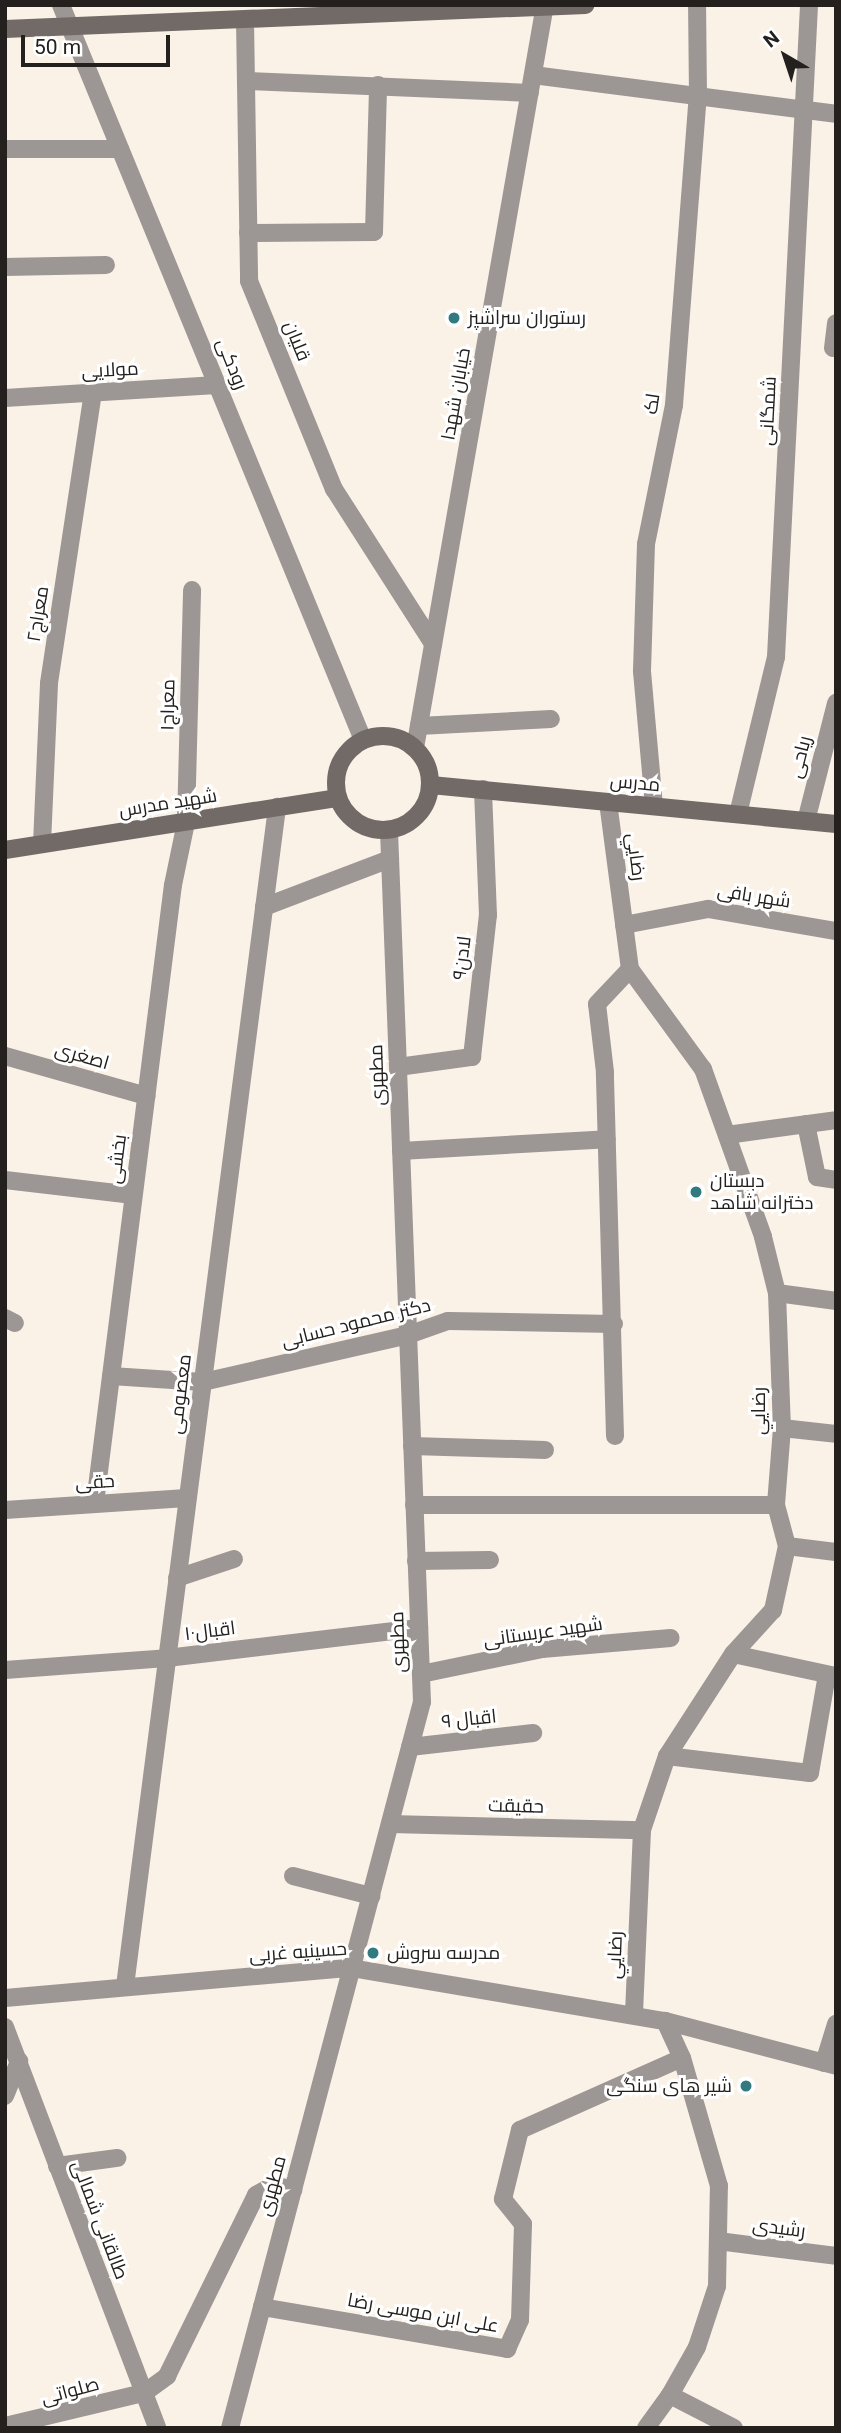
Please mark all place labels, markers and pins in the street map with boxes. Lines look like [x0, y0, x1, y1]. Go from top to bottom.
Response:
place label: رستوران سراشپز [468, 307, 586, 329]
marker: رستوران سراشپز [446, 310, 462, 326]
place label: دبستان دخترانه شاهد [710, 1170, 813, 1214]
marker: دبستان دخترانه شاهد [688, 1184, 704, 1200]
place label: مدرسه سروش [387, 1942, 500, 1964]
marker: مدرسه سروش [365, 1945, 381, 1961]
place label: شیر های سنگی [606, 2075, 732, 2097]
marker: شیر های سنگی [738, 2078, 754, 2094]

